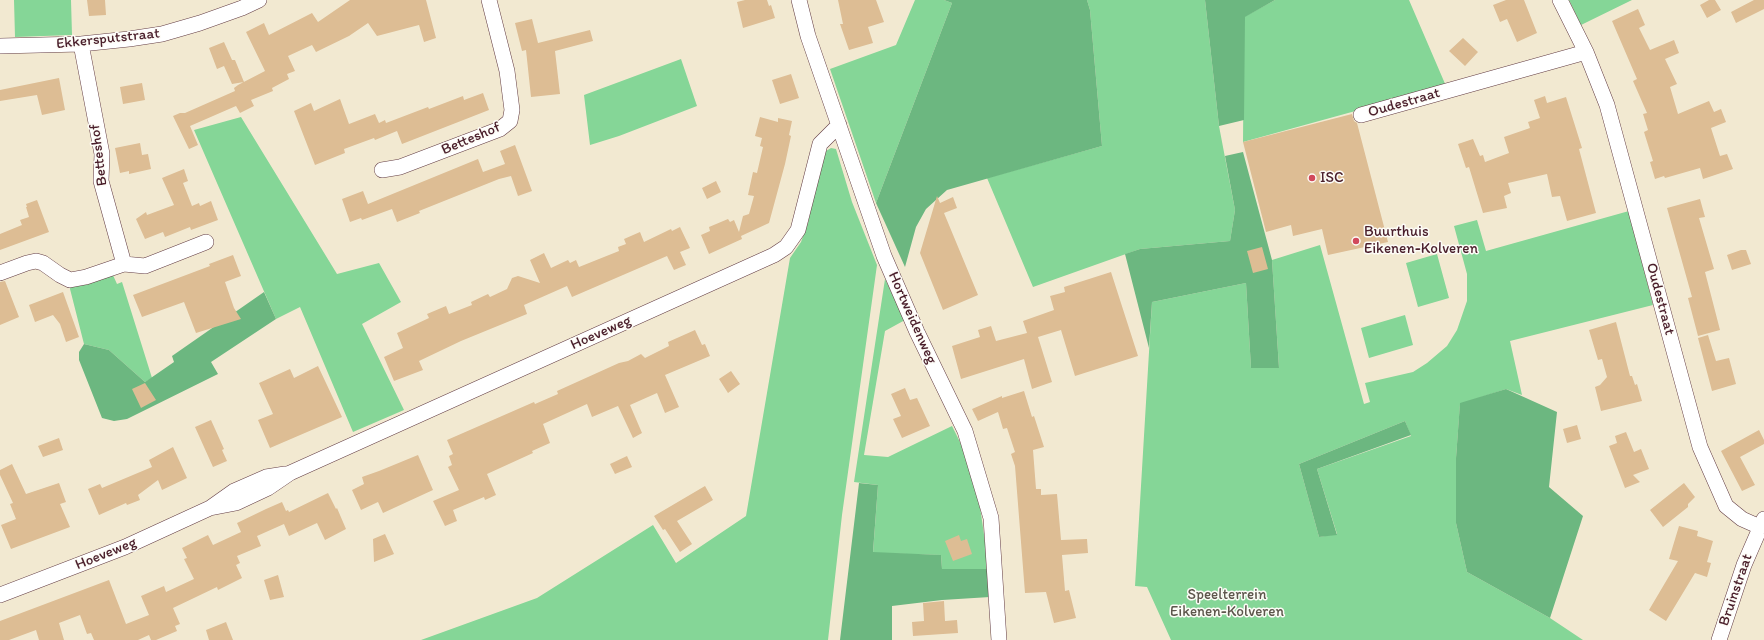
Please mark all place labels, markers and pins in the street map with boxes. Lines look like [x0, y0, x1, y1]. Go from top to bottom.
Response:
place label: ISC [1320, 169, 1344, 187]
marker: ISC [1307, 173, 1317, 183]
place label: Buurthuis Eikenen-Kolveren [1364, 223, 1478, 258]
marker: Buurthuis Eikenen-Kolveren [1351, 236, 1361, 246]

